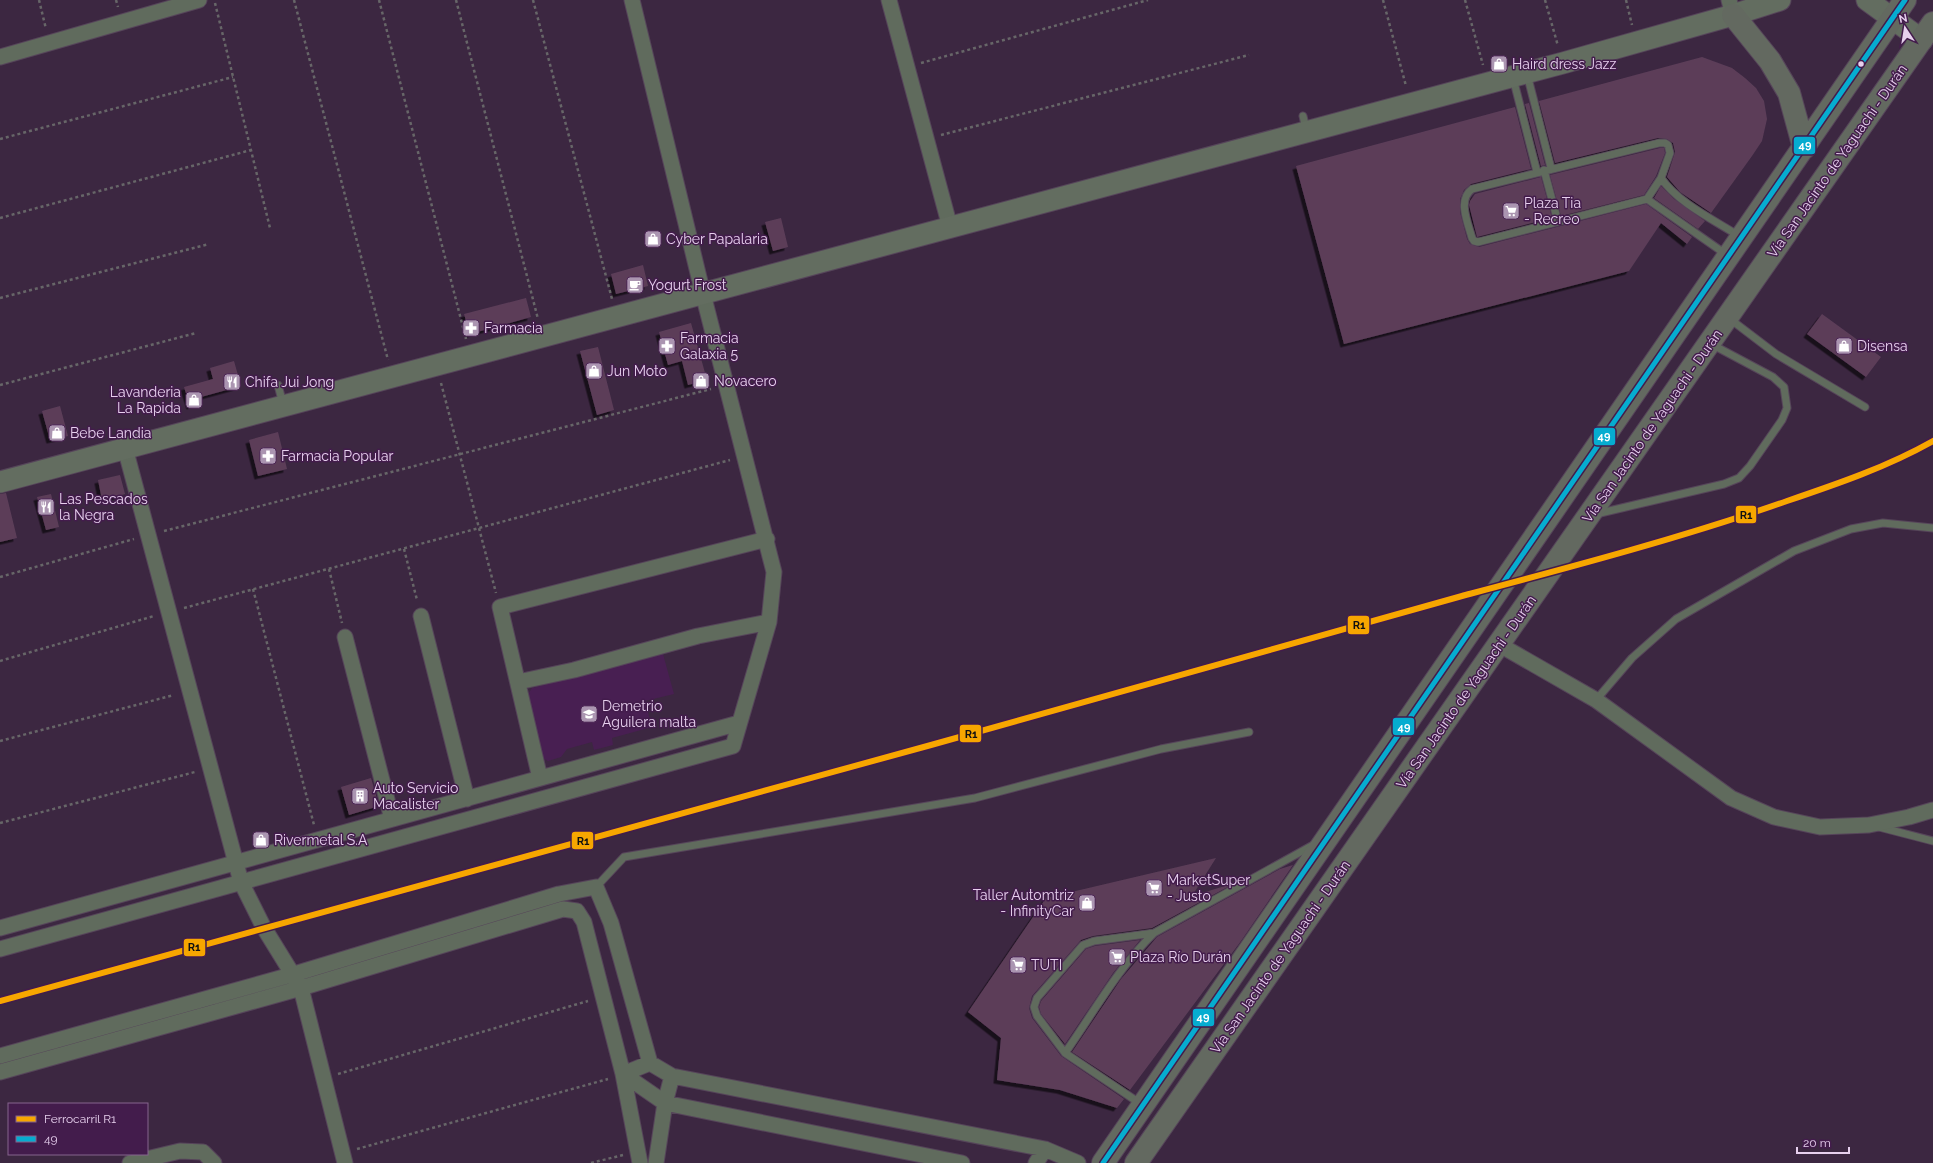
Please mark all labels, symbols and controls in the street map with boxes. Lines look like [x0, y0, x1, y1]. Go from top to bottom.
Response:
north arrow [1885, 8, 1925, 48]
text: N [1898, 11, 1908, 26]
shop icon: Haird dress Jazz [1489, 54, 1509, 74]
place label: Haird dress Jazz [1512, 56, 1616, 72]
unlabelled marker [1856, 59, 1866, 69]
street label: Vía San Jacinto de Yaguachi - Durán [1764, 61, 1910, 261]
line badge: 49 [1793, 136, 1816, 155]
text: 49 [1799, 139, 1812, 152]
place label: Plaza Tia - Recreo [1524, 195, 1581, 227]
supermarket icon: Plaza Tia - Recreo [1501, 201, 1521, 221]
shop icon: Cyber Papalaria [643, 229, 663, 249]
place label: Cyber Papalaria [666, 231, 768, 247]
cafe icon: Yogurt Frost [625, 275, 645, 295]
place label: Yogurt Frost [648, 277, 727, 293]
pharmacy icon: Farmacia [461, 318, 481, 338]
place label: Farmacia [484, 320, 543, 336]
street label: Vía San Jacinto de Yaguachi - Durán [1579, 326, 1725, 526]
place label: Farmacia Galaxia 5 [680, 330, 739, 362]
pharmacy icon: Farmacia Galaxia 5 [657, 336, 677, 356]
shop icon: Disensa [1834, 336, 1854, 356]
place label: Disensa [1857, 338, 1908, 354]
shop icon: Jun Moto [584, 361, 604, 381]
place label: Jun Moto [607, 363, 667, 379]
shop icon: Novacero [691, 371, 711, 391]
restaurant icon: Chifa Jui Jong [222, 372, 242, 392]
place label: Novacero [714, 373, 777, 389]
place label: Chifa Jui Jong [245, 374, 334, 390]
place label: Lavanderia La Rapida [110, 384, 181, 416]
shop icon: Lavanderia La Rapida [184, 390, 204, 410]
shop icon: Bebe Landia [47, 423, 67, 443]
place label: Bebe Landia [70, 425, 151, 441]
line badge: 49 [1593, 427, 1616, 446]
text: 49 [1598, 430, 1611, 443]
pharmacy icon: Farmacia Popular [258, 446, 278, 466]
place label: Farmacia Popular [281, 448, 394, 464]
place label: Las Pescados la Negra [59, 491, 148, 523]
restaurant icon: Las Pescados la Negra [36, 497, 56, 517]
line badge: R1 [1735, 505, 1757, 524]
text: R1 [1740, 509, 1753, 522]
street label: Vía San Jacinto de Yaguachi - Durán [1393, 592, 1539, 792]
line badge: R1 [1347, 615, 1370, 635]
text: R1 [1353, 619, 1366, 632]
place label: Demetrio Aguilera malta [602, 698, 696, 730]
school or university icon: Demetrio Aguilera malta [579, 704, 599, 724]
line badge: 49 [1392, 717, 1415, 736]
text: 49 [1398, 721, 1411, 734]
line badge: R1 [959, 724, 982, 743]
text: R1 [965, 728, 978, 741]
place label: Auto Servicio Macalister [373, 780, 458, 812]
building icon: Auto Servicio Macalister [350, 786, 370, 806]
shop icon: Rivermetal S.A [251, 830, 271, 850]
line badge: R1 [571, 831, 594, 850]
place label: Rivermetal S.A [274, 832, 368, 848]
text: R1 [577, 835, 590, 848]
street label: Vía San Jacinto de Yaguachi - Durán [1207, 857, 1353, 1057]
place label: MarketSuper - Justo [1167, 872, 1250, 904]
supermarket icon: MarketSuper - Justo [1144, 878, 1164, 898]
place label: Taller Automtriz - InfinityCar [973, 887, 1074, 919]
shop icon: Taller Automtriz - InfinityCar [1077, 893, 1097, 913]
line badge: R1 [183, 938, 206, 957]
text: R1 [188, 941, 201, 954]
supermarket icon: Plaza Río Durán [1107, 947, 1127, 967]
place label: Plaza Río Durán [1130, 949, 1231, 965]
supermarket icon: TUTI [1008, 955, 1028, 975]
place label: TUTI [1031, 957, 1062, 973]
line badge: 49 [1192, 1008, 1215, 1027]
text: 49 [1197, 1011, 1210, 1024]
legend [8, 1103, 148, 1155]
text: Ferrocarril R1 [44, 1112, 116, 1126]
scale bar [1797, 1129, 1849, 1155]
text: 49 [44, 1132, 58, 1146]
text: 20 m [1803, 1136, 1831, 1150]

